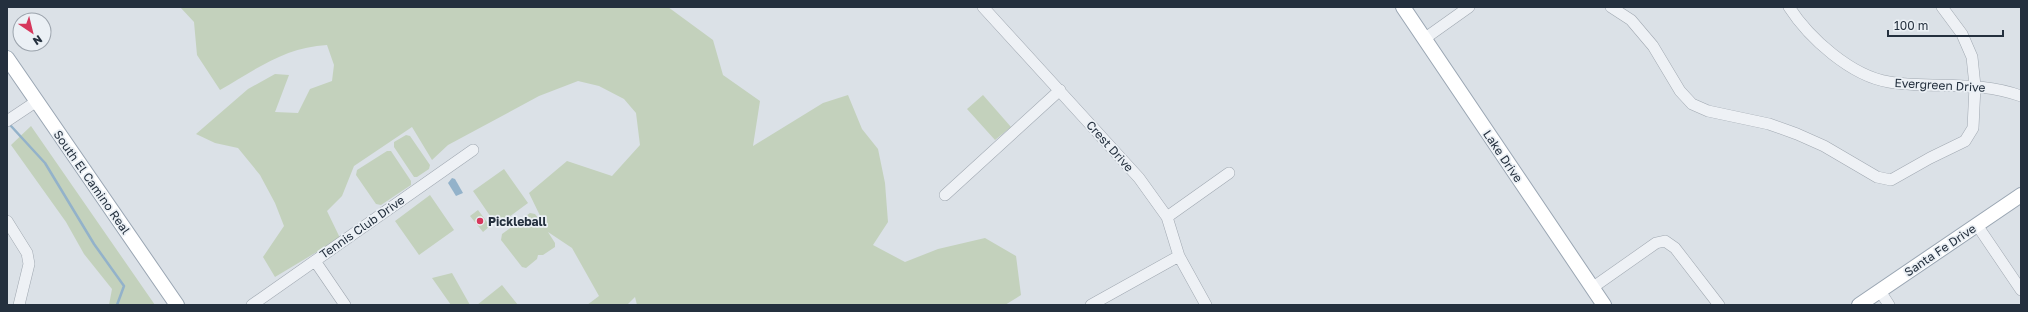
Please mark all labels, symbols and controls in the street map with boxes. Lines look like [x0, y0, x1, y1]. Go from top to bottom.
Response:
north arrow [12, 12, 52, 52]
scale bar [1888, 12, 2003, 38]
text: 100 m [1894, 18, 1928, 33]
text: N [31, 33, 45, 48]
street label: Evergreen Drive [1894, 75, 1986, 95]
street label: Crest Drive [1083, 117, 1137, 175]
street label: South El Camino Real [50, 127, 134, 237]
street label: Lake Drive [1480, 127, 1526, 185]
street label: Tennis Club Drive [317, 192, 407, 262]
place label: Pickleball [488, 214, 547, 229]
marker: Pickleball [475, 216, 485, 226]
street label: Santa Fe Drive [1901, 221, 1979, 279]

